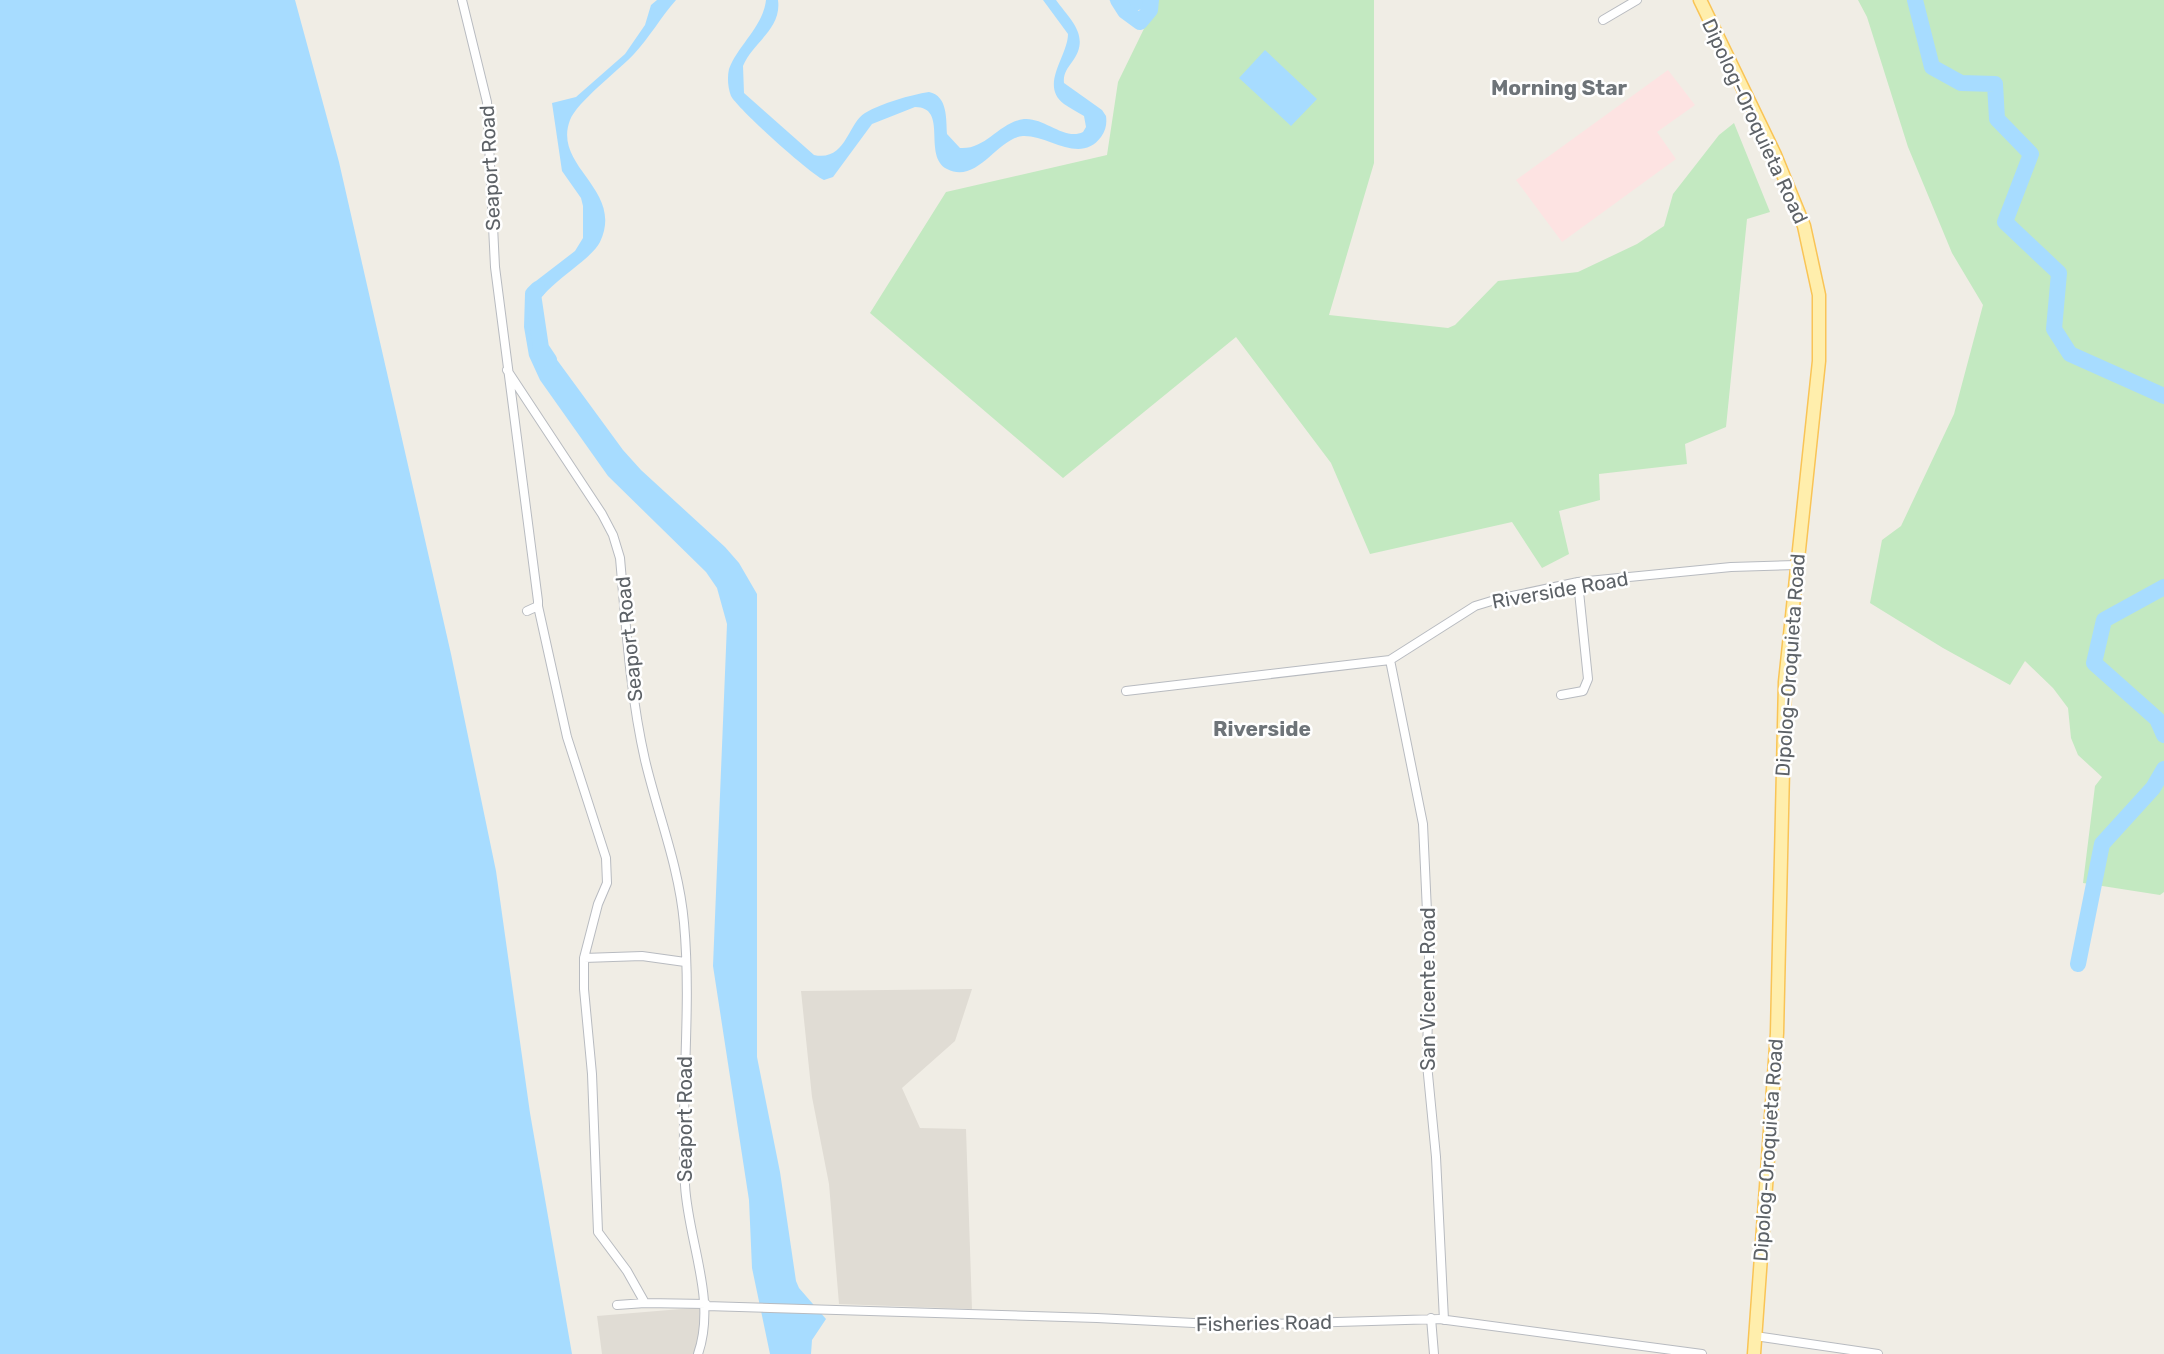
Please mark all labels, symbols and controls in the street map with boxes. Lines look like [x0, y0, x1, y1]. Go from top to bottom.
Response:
street label: Dipolog-Oroquieta Road [1697, 15, 1813, 227]
district label: Morning Star [1491, 75, 1628, 100]
street label: Seaport Road [475, 105, 505, 231]
street label: Dipolog-Oroquieta Road [1770, 553, 1810, 777]
street label: Riverside Road [1490, 566, 1630, 614]
street label: Seaport Road [610, 575, 648, 703]
district label: Riverside [1213, 716, 1311, 741]
street label: San Vicente Road [1416, 907, 1440, 1071]
street label: Dipolog-Oroquieta Road [1748, 1038, 1788, 1262]
street label: Seaport Road [673, 1056, 697, 1182]
street label: Fisheries Road [1196, 1310, 1332, 1336]

